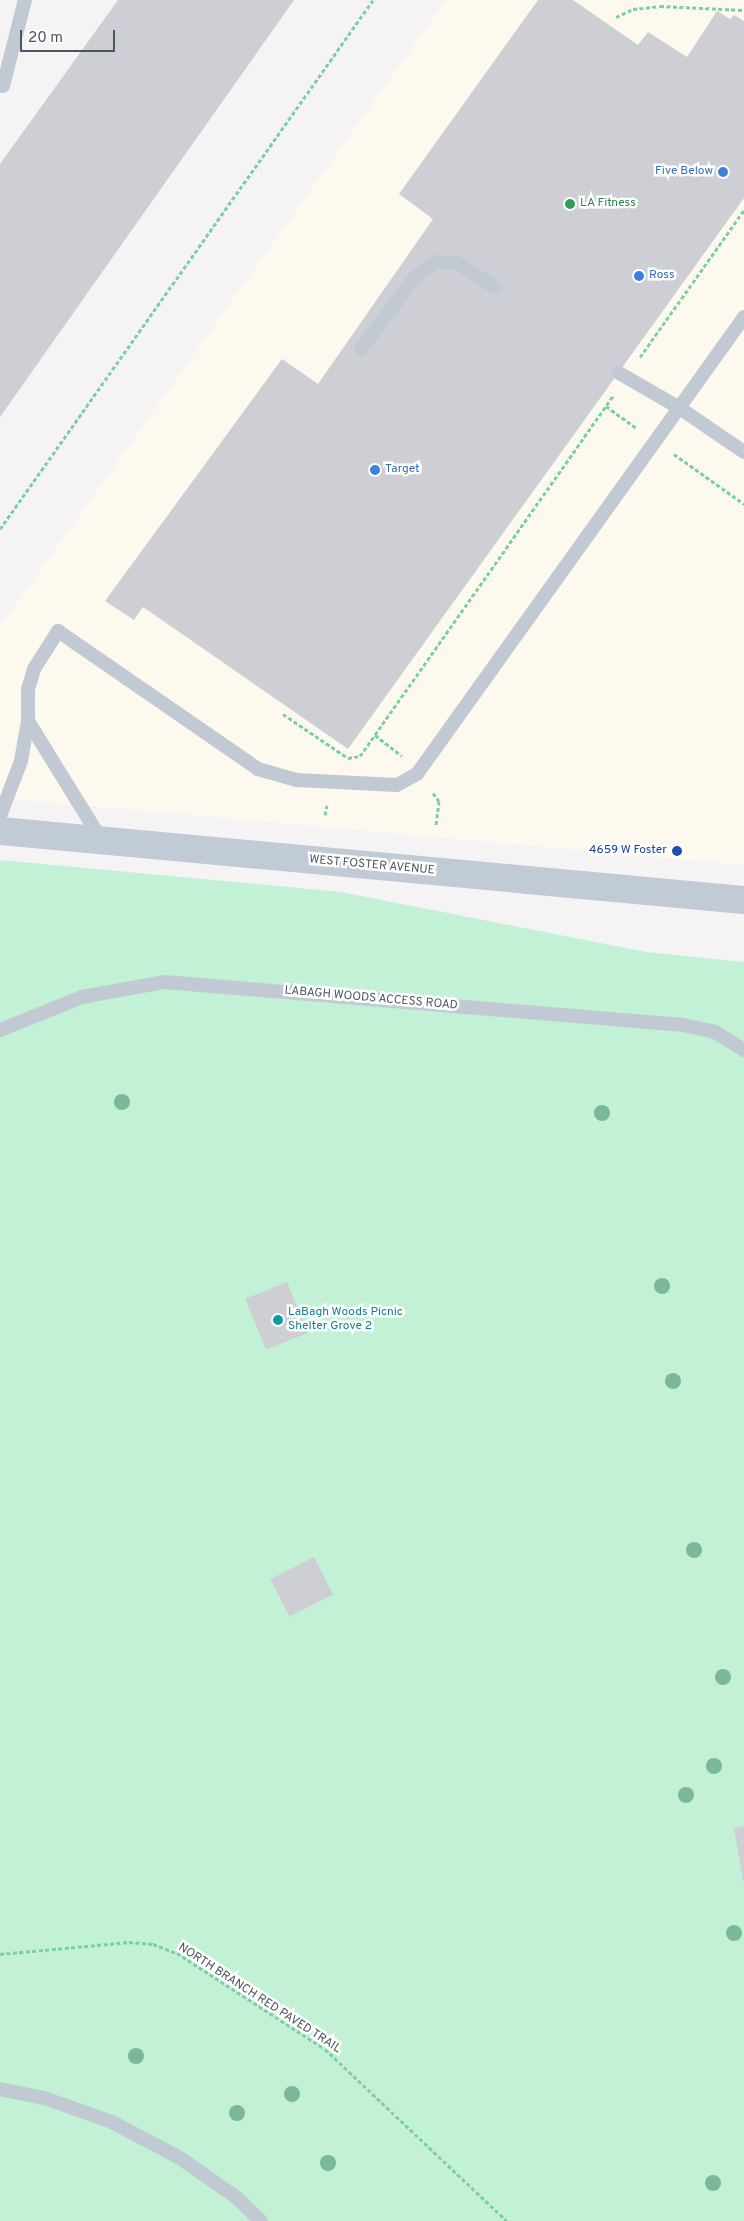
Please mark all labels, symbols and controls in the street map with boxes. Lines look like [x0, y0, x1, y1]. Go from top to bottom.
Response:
scale bar [22, 20, 118, 52]
text: 20 m [28, 29, 63, 48]
place label: Five Below [655, 165, 713, 179]
marker: Five Below [717, 166, 729, 178]
place label: LA Fitness [580, 197, 636, 211]
marker: LA Fitness [564, 198, 576, 210]
place label: Ross [649, 269, 675, 283]
marker: Ross [633, 270, 645, 282]
place label: Target [385, 463, 420, 477]
marker: Target [369, 464, 381, 476]
place label: 4659 W Foster [589, 844, 667, 858]
marker: 4659 W Foster [671, 845, 683, 857]
street label: WEST FOSTER AVENUE [308, 853, 436, 879]
street label: LABAGH WOODS ACCESS ROAD [283, 984, 459, 1014]
place label: LaBagh Woods Picnic Shelter Grove 2 [288, 1306, 403, 1334]
marker: LaBagh Woods Picnic Shelter Grove 2 [272, 1314, 284, 1326]
street label: NORTH BRANCH RED PAVED TRAIL [175, 1941, 343, 2057]

